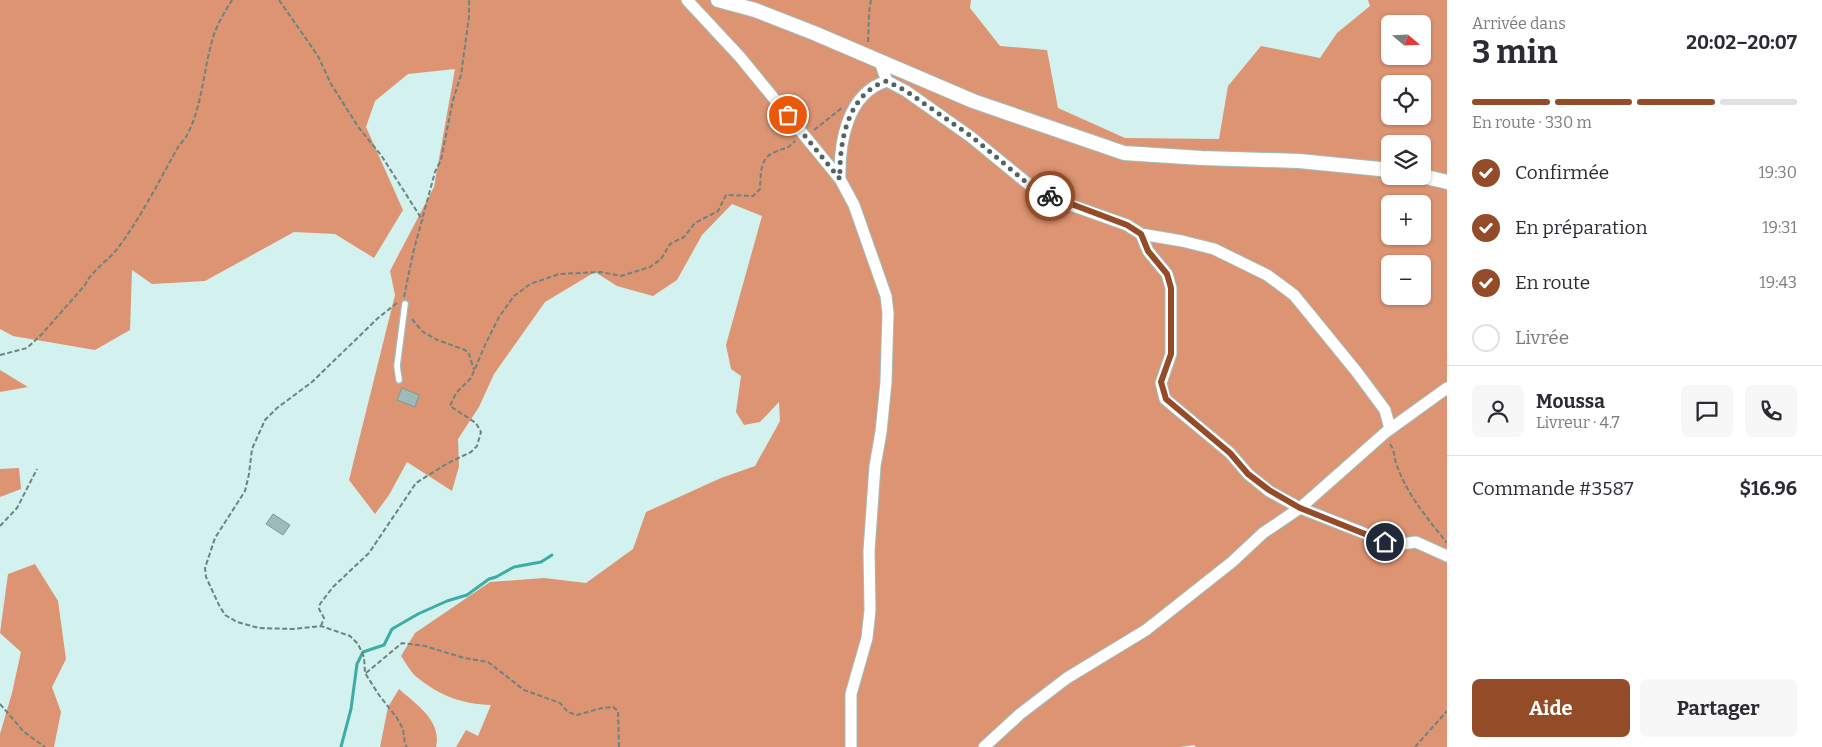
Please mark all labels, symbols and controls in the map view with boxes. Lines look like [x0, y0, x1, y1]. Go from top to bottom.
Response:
text: Arrivée dans [1472, 14, 1566, 33]
north arrow [1381, 15, 1431, 65]
map controls [1381, 15, 1431, 305]
text: 20:02–20:07 [1686, 31, 1797, 54]
text: 3 min [1472, 33, 1558, 71]
button: locate [1381, 75, 1431, 125]
pin [767, 94, 809, 136]
icon: bag [774, 101, 802, 129]
text: En route · 330 m [1472, 113, 1592, 132]
button: layers [1381, 135, 1431, 185]
icon: check [1472, 159, 1500, 187]
text: Confirmée [1515, 161, 1609, 184]
text: 19:30 [1758, 163, 1797, 182]
courier [1025, 171, 1075, 221]
icon: bike [1036, 182, 1064, 210]
button: + [1381, 195, 1431, 245]
icon: check [1472, 214, 1500, 242]
text: En préparation [1515, 216, 1648, 239]
text: 19:31 [1762, 218, 1797, 237]
button: − [1381, 255, 1431, 305]
icon: check [1472, 269, 1500, 297]
text: En route [1515, 271, 1590, 294]
text: 19:43 [1759, 273, 1797, 292]
text: Livrée [1515, 326, 1569, 349]
button: person [1472, 385, 1524, 437]
button: chat [1681, 385, 1733, 437]
button: phone [1745, 385, 1797, 437]
text: Moussa [1536, 390, 1605, 413]
text: Livreur · 4.7 [1536, 413, 1620, 432]
text: Commande #3587 [1472, 477, 1633, 500]
text: $16.96 [1740, 477, 1797, 500]
pin [1364, 521, 1406, 563]
icon: home [1371, 528, 1399, 556]
button: Aide [1472, 679, 1630, 737]
button: Partager [1640, 679, 1797, 737]

